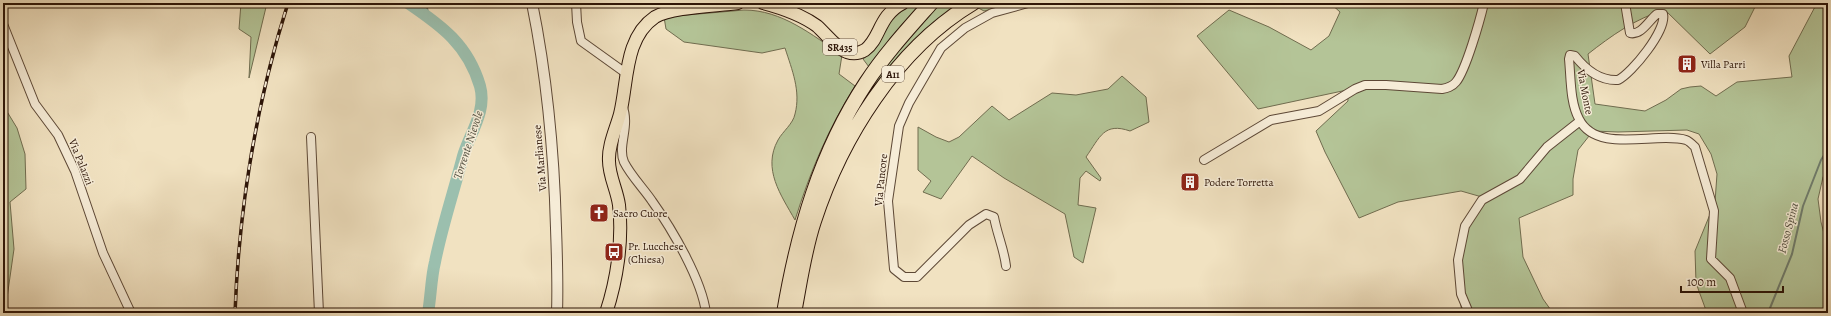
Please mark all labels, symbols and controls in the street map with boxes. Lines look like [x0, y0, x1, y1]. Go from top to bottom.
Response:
road number: SR435 [823, 39, 857, 55]
building icon: Villa Parri [1676, 53, 1698, 75]
place label: Villa Parri [1700, 57, 1746, 72]
road number: A11 [882, 66, 904, 82]
street label: Via Monte [1573, 67, 1597, 116]
water label: Torrente Nievole [449, 108, 487, 181]
street label: Via Marlianese [530, 124, 550, 193]
street label: Via Palazzi [65, 136, 97, 187]
street label: Via Pancore [871, 153, 891, 208]
building icon: Podere Torretta [1179, 171, 1201, 193]
place label: Podere Torretta [1204, 175, 1274, 190]
water label: Fosso Spina [1774, 201, 1803, 255]
church icon: Sacro Cuore [588, 202, 610, 224]
place label: Sacro Cuore [613, 206, 668, 221]
place label: Pr. Lucchese (Chiesa) [628, 239, 684, 267]
bus stop icon: Pr. Lucchese (Chiesa) [603, 241, 625, 263]
scale bar [1681, 268, 1783, 294]
text: 100 m [1687, 274, 1716, 290]

